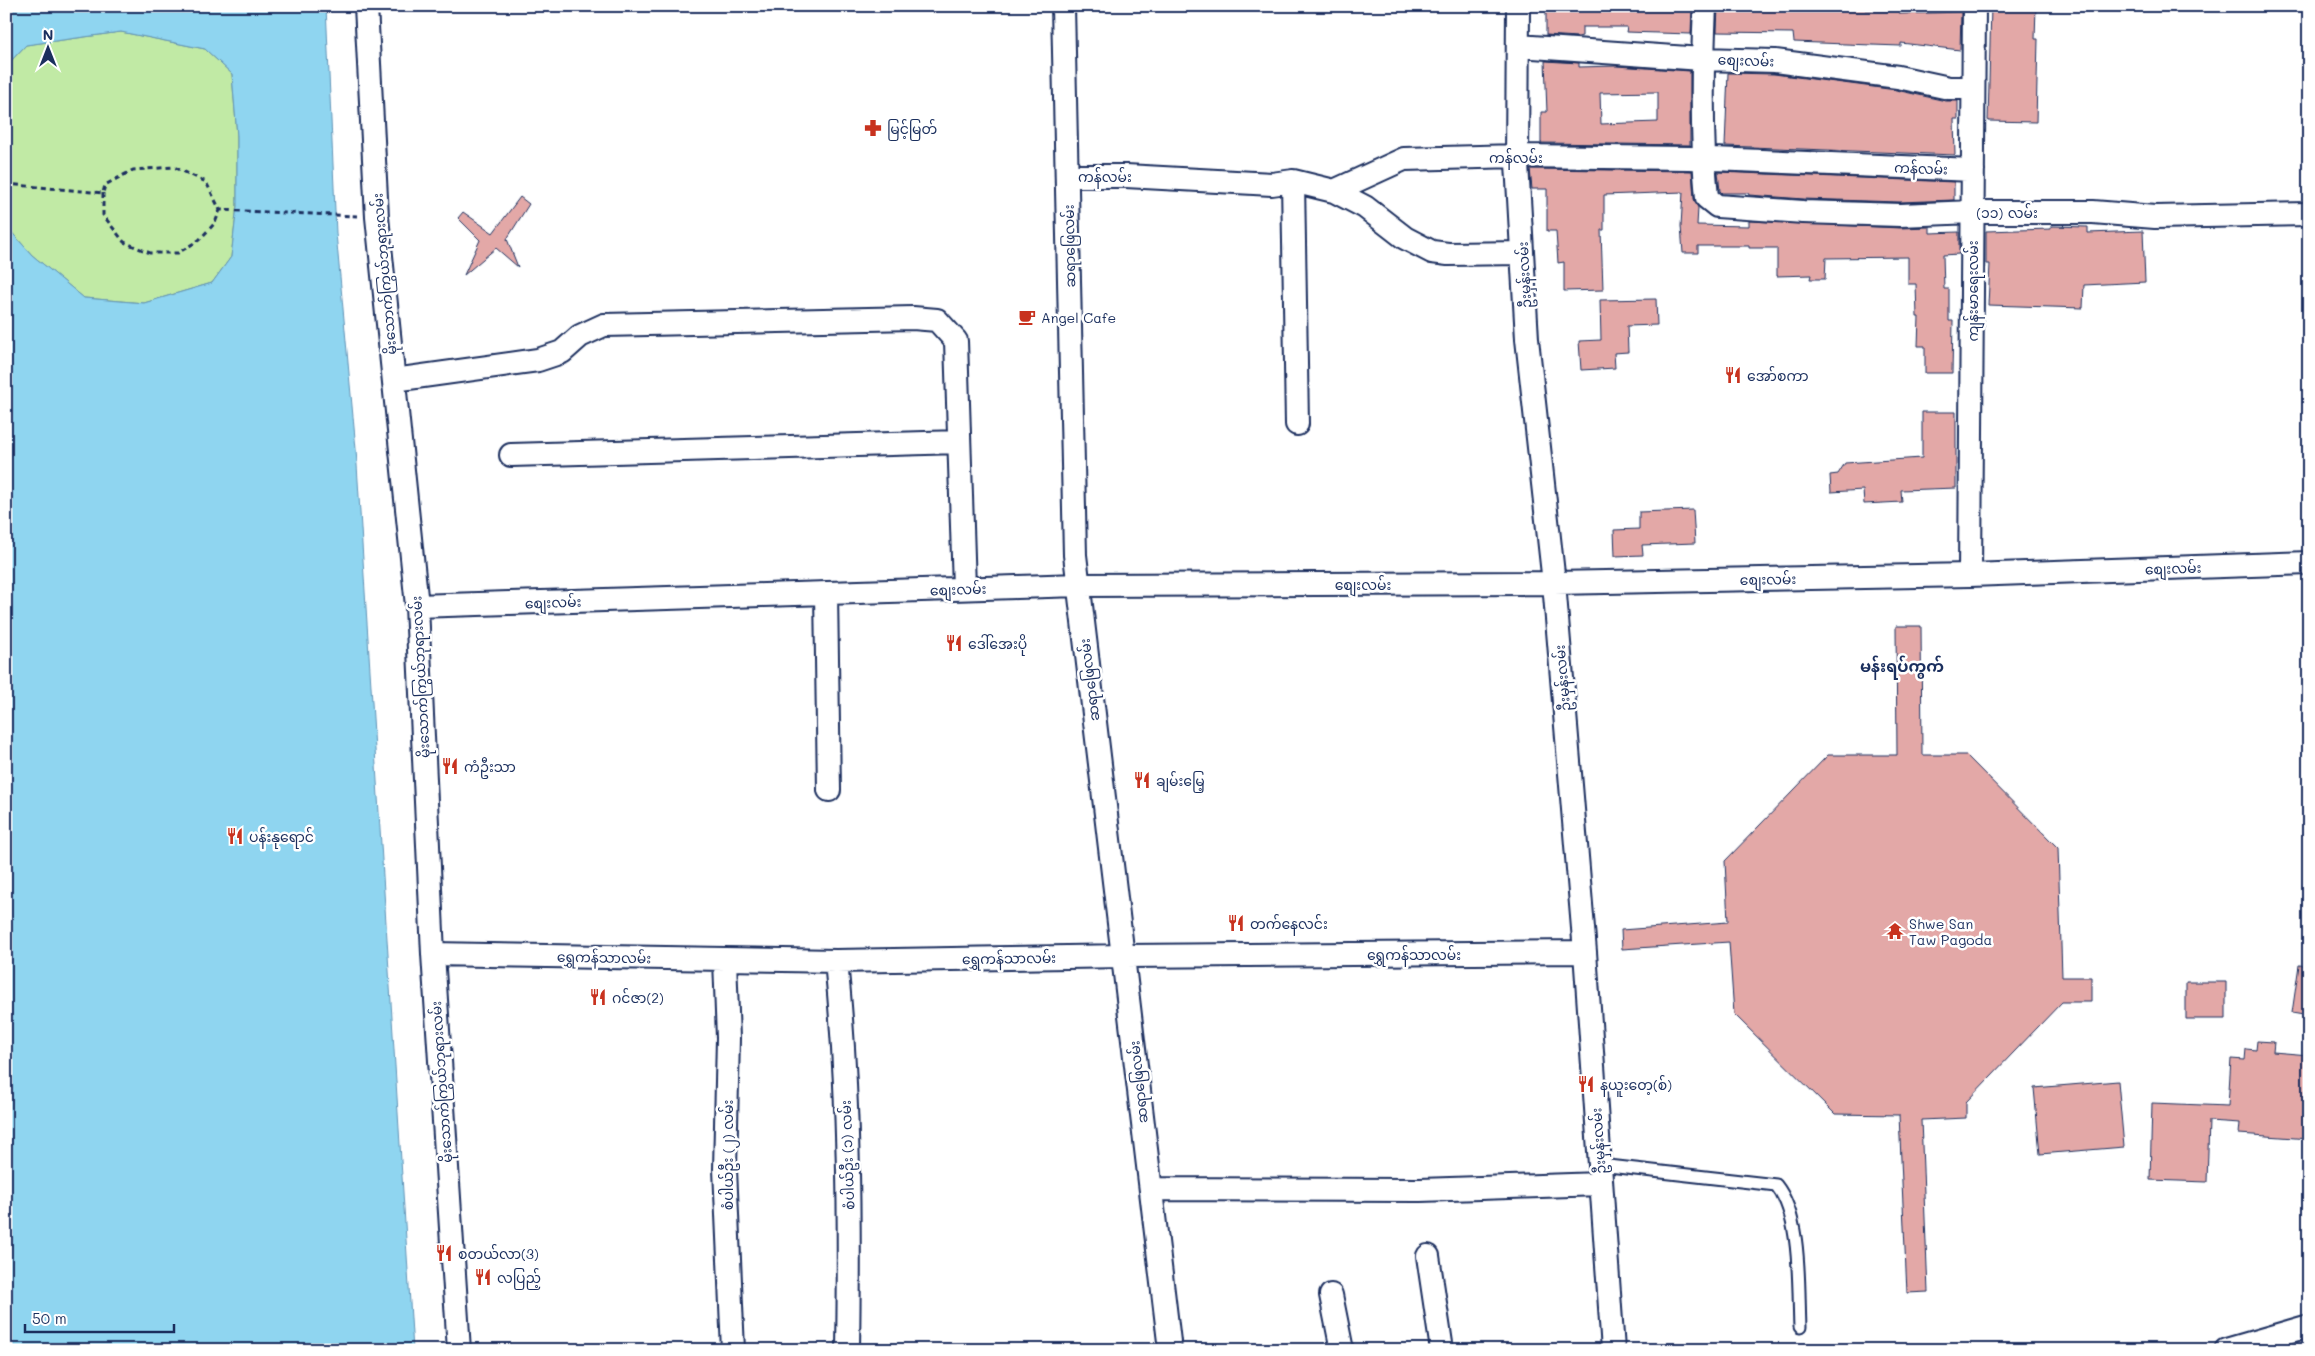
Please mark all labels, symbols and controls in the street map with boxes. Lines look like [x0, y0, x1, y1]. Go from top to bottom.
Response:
north arrow [22, 22, 72, 72]
text: N [43, 25, 53, 44]
street label: စျေးလမ်း [1717, 50, 1775, 73]
pharmacy icon: မြင့်မြတ် [863, 118, 883, 138]
place label: မြင့်မြတ် [887, 119, 937, 141]
street label: ကန်လမ်း [1489, 148, 1543, 170]
street label: ကန်လမ်း [1894, 158, 1948, 181]
street label: ကန်လမ်း [1078, 167, 1132, 189]
street label: မိုးသောက်ကြွယ်ဘုရားလမ်း [367, 192, 404, 356]
street label: (၁၁) လမ်း [1976, 203, 2038, 222]
street label: ဆရာဖြေလမ်း [1059, 204, 1082, 288]
street label: ကျန်းမာရေးလမ်း [1963, 240, 1985, 342]
street label: ဦးမှန်းလမ်း [1513, 241, 1538, 309]
cafe icon: Angel Cafe [1017, 307, 1037, 327]
place label: Angel Cafe [1041, 308, 1116, 327]
restaurant icon: အော်စကာ [1723, 365, 1743, 385]
place label: အော်စကာ [1747, 366, 1809, 385]
street label: စျေးလမ်း [2144, 558, 2202, 581]
street label: စျေးလမ်း [1740, 569, 1797, 592]
street label: စျေးလမ်း [1335, 575, 1391, 597]
street label: စျေးလမ်း [929, 579, 987, 602]
street label: စျေးလမ်း [524, 592, 582, 615]
street label: မိုးသောက်ကြွယ်ဘုရားလမ်း [406, 595, 437, 758]
restaurant icon: ဒေါ်အေးပို [944, 633, 964, 653]
place label: ဒေါ်အေးပို [968, 634, 1027, 656]
street label: ဆရာဖြေလမ်း [1075, 637, 1106, 722]
street label: ဦးမှန်းလမ်း [1550, 644, 1577, 712]
district label: မန်းရပ်ကွက် [1860, 655, 1944, 680]
restaurant icon: ကံဦးသာ [440, 756, 460, 776]
place label: ကံဦးသာ [464, 757, 516, 779]
restaurant icon: ချမ်းမြေ့ [1132, 770, 1152, 790]
place label: ချမ်းမြေ့ [1156, 771, 1205, 793]
restaurant icon: ပန်းနုရောင် [225, 826, 245, 846]
place label: ပန်းနုရောင် [249, 827, 314, 849]
restaurant icon: တက်နေလင်း [1226, 913, 1246, 933]
place label: တက်နေလင်း [1250, 914, 1328, 936]
place label: Shwe San Taw Pagoda [1909, 914, 1992, 949]
temple icon: Shwe San Taw Pagoda [1885, 921, 1905, 941]
street label: ‌ရွှေကန်သာလမ်း [1367, 945, 1461, 967]
street label: ‌ရွှေကန်သာလမ်း [557, 947, 651, 970]
street label: ‌ရွှေကန်သာလမ်း [962, 948, 1056, 971]
restaurant icon: ဂင်ဇာ(2) [588, 987, 608, 1007]
place label: ဂင်ဇာ(2) [612, 988, 664, 1007]
street label: မိုးသောက်ကြွယ်ဘုရားလမ်း [426, 1000, 459, 1164]
street label: ဆရာဖြေလမ်း [1124, 1039, 1155, 1124]
restaurant icon: နယူးတေ့(စ်) [1576, 1074, 1596, 1094]
place label: နယူးတေ့(စ်) [1600, 1075, 1672, 1097]
street label: စံပါယ်ဦး (၂) လမ်း [718, 1100, 740, 1210]
street label: စံပါယ်ဦး (၁) လမ်း [836, 1100, 861, 1210]
street label: ဦးမှန်းလမ်း [1586, 1107, 1613, 1175]
restaurant icon: စတယ်လာ(3) [434, 1243, 454, 1263]
place label: စတယ်လာ(3) [458, 1244, 539, 1263]
restaurant icon: လပြည့် [473, 1267, 493, 1287]
place label: လပြည့် [497, 1268, 541, 1290]
scale bar [25, 1301, 174, 1333]
text: 50 m [32, 1308, 67, 1328]

